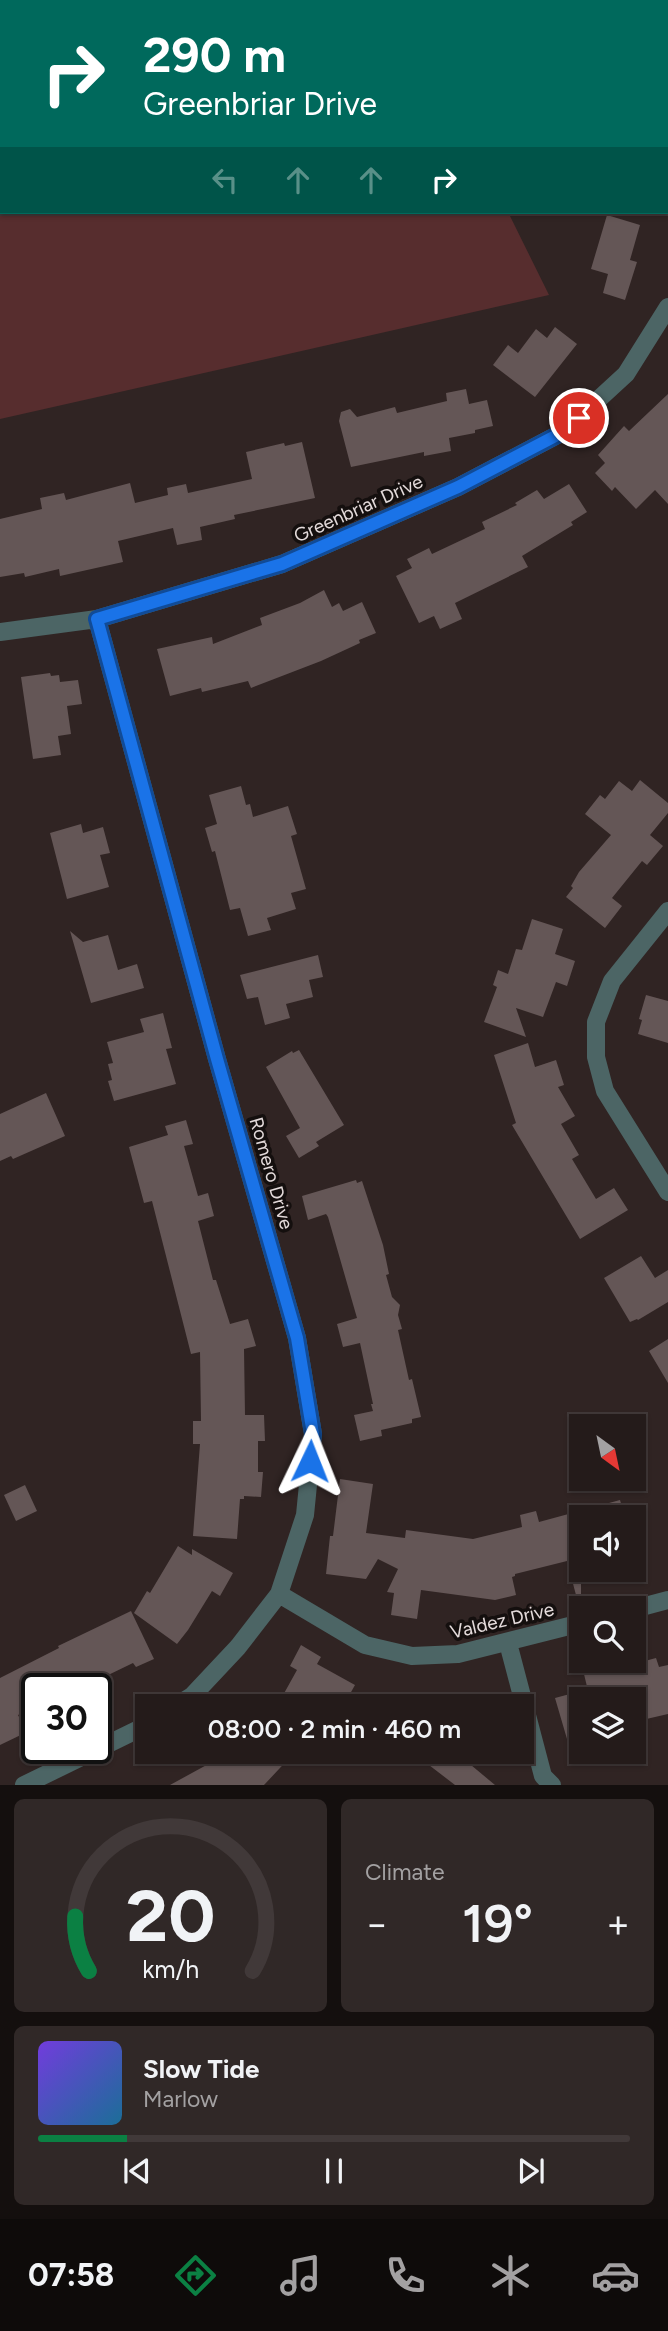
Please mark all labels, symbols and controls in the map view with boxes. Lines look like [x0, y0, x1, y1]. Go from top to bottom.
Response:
text: 290 m [143, 25, 286, 84]
icon: right [28, 28, 119, 119]
text: Greenbriar Drive [143, 85, 377, 123]
icon: left [206, 161, 244, 199]
icon: ahead [279, 161, 317, 199]
icon: ahead [352, 161, 390, 199]
icon: right [425, 161, 463, 199]
pin [549, 388, 609, 448]
icon: arrive [560, 399, 598, 437]
street label: Greenbriar Drive [290, 470, 426, 547]
street label: Romero Drive [245, 1114, 298, 1232]
north arrow [569, 1414, 646, 1491]
map controls [569, 1414, 646, 1764]
position arrow [273, 1424, 347, 1498]
button: sound [569, 1505, 646, 1582]
button: search [569, 1596, 646, 1673]
street label: Valdez Drive [448, 1597, 556, 1644]
speed limit sign: 30 [21, 1673, 112, 1764]
button: layers [569, 1687, 646, 1764]
text: 08:00 · 2 min · 460 m [208, 1713, 461, 1745]
text: Climate [365, 1858, 444, 1886]
text: 20 [126, 1873, 215, 1960]
text: 19° [462, 1893, 533, 1955]
text: − [365, 1901, 389, 1947]
text: + [606, 1901, 630, 1947]
text: km/h [142, 1954, 199, 1984]
text: Slow Tide [143, 2053, 259, 2085]
text: Marlow [143, 2085, 218, 2113]
icon: previous [118, 2152, 156, 2190]
icon: pause [315, 2152, 353, 2190]
icon: next [512, 2152, 550, 2190]
icon: directions [171, 2251, 220, 2300]
icon: music [276, 2251, 325, 2300]
icon: phone [381, 2251, 430, 2300]
icon: climate [486, 2251, 535, 2300]
icon: car [591, 2251, 640, 2300]
text: 07:58 [28, 2256, 114, 2294]

